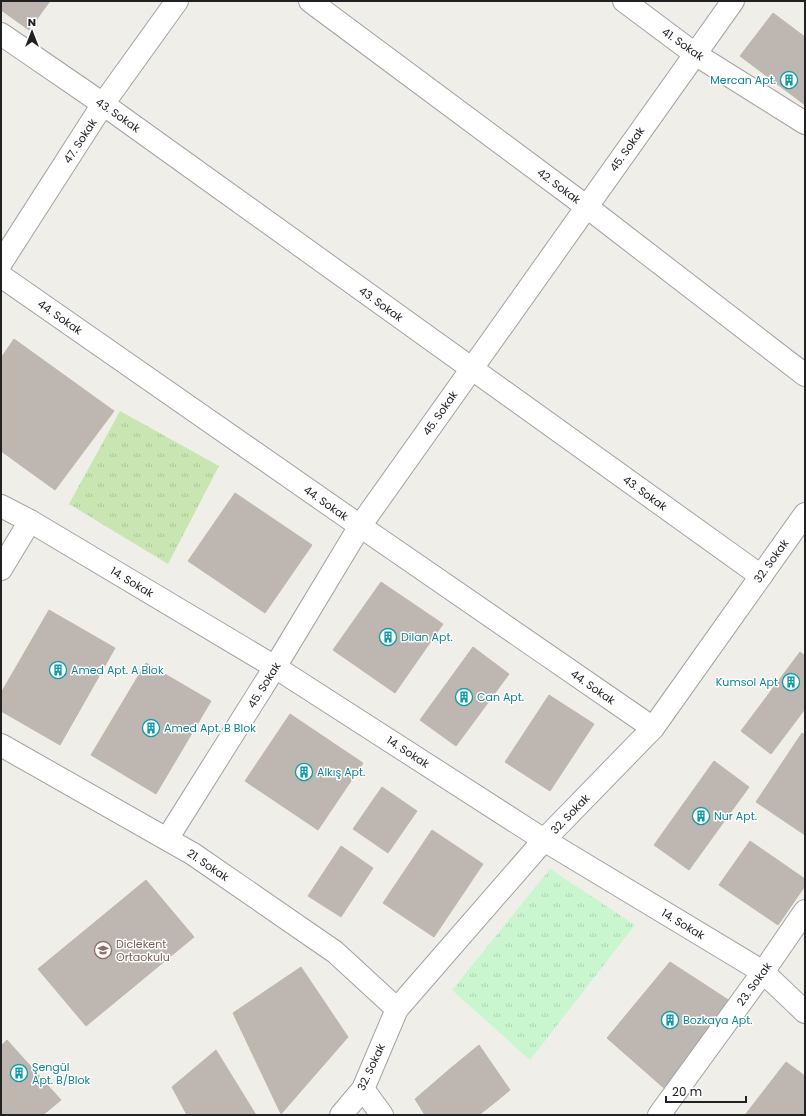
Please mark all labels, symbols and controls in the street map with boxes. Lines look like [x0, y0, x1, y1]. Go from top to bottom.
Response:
north arrow [12, 12, 52, 52]
text: N [28, 14, 36, 30]
street label: 41. Sokak [659, 24, 707, 64]
building icon: Mercan Apt. [779, 70, 799, 90]
place label: Mercan Apt. [710, 72, 776, 88]
street label: 43. Sokak [93, 94, 144, 136]
street label: 47. Sokak [60, 115, 101, 167]
street label: 45. Sokak [606, 123, 648, 175]
street label: 42. Sokak [534, 164, 584, 208]
street label: 43. Sokak [356, 283, 407, 326]
street label: 44. Sokak [34, 296, 86, 338]
street label: 45. Sokak [419, 387, 461, 439]
street label: 43. Sokak [620, 472, 671, 515]
street label: 44. Sokak [300, 482, 352, 524]
street label: 32. Sokak [750, 536, 792, 586]
street label: 14. Sokak [107, 563, 157, 601]
building icon: Dilan Apt. [378, 627, 398, 647]
place label: Dilan Apt. [401, 629, 453, 645]
street label: 45. Sokak [244, 659, 285, 711]
building icon: Amed Apt. A Blok [48, 660, 68, 680]
place label: Amed Apt. A Blok [71, 662, 164, 678]
street label: 44. Sokak [567, 666, 619, 708]
building icon: Kumsol Apt [781, 672, 801, 692]
place label: Kumsol Apt [716, 674, 778, 690]
building icon: Can Apt. [454, 687, 474, 707]
place label: Can Apt. [477, 689, 524, 705]
building icon: Amed Apt. B Blok [141, 718, 161, 738]
place label: Amed Apt. B Blok [164, 720, 256, 736]
street label: 14. Sokak [384, 732, 433, 772]
building icon: Alkış Apt. [294, 762, 314, 782]
place label: Alkış Apt. [317, 764, 365, 780]
street label: 32. Sokak [547, 790, 593, 838]
building icon: Nur Apt. [691, 806, 711, 826]
place label: Nur Apt. [714, 808, 757, 824]
street label: 21. Sokak [184, 845, 232, 885]
street label: 14. Sokak [658, 905, 708, 943]
place label: Diclekent Ortaokulu [116, 936, 170, 965]
school or university icon: Diclekent Ortaokulu [93, 940, 113, 960]
street label: 23. Sokak [733, 959, 775, 1009]
building icon: Bozkaya Apt. [660, 1010, 680, 1030]
place label: Bozkaya Apt. [683, 1012, 753, 1028]
street label: 32. Sokak [353, 1041, 389, 1093]
place label: Şengül Apt. B/Blok [32, 1059, 91, 1088]
building icon: Şengül Apt. B/Blok [9, 1063, 29, 1083]
scale bar [666, 1078, 746, 1104]
text: 20 m [672, 1083, 702, 1100]

